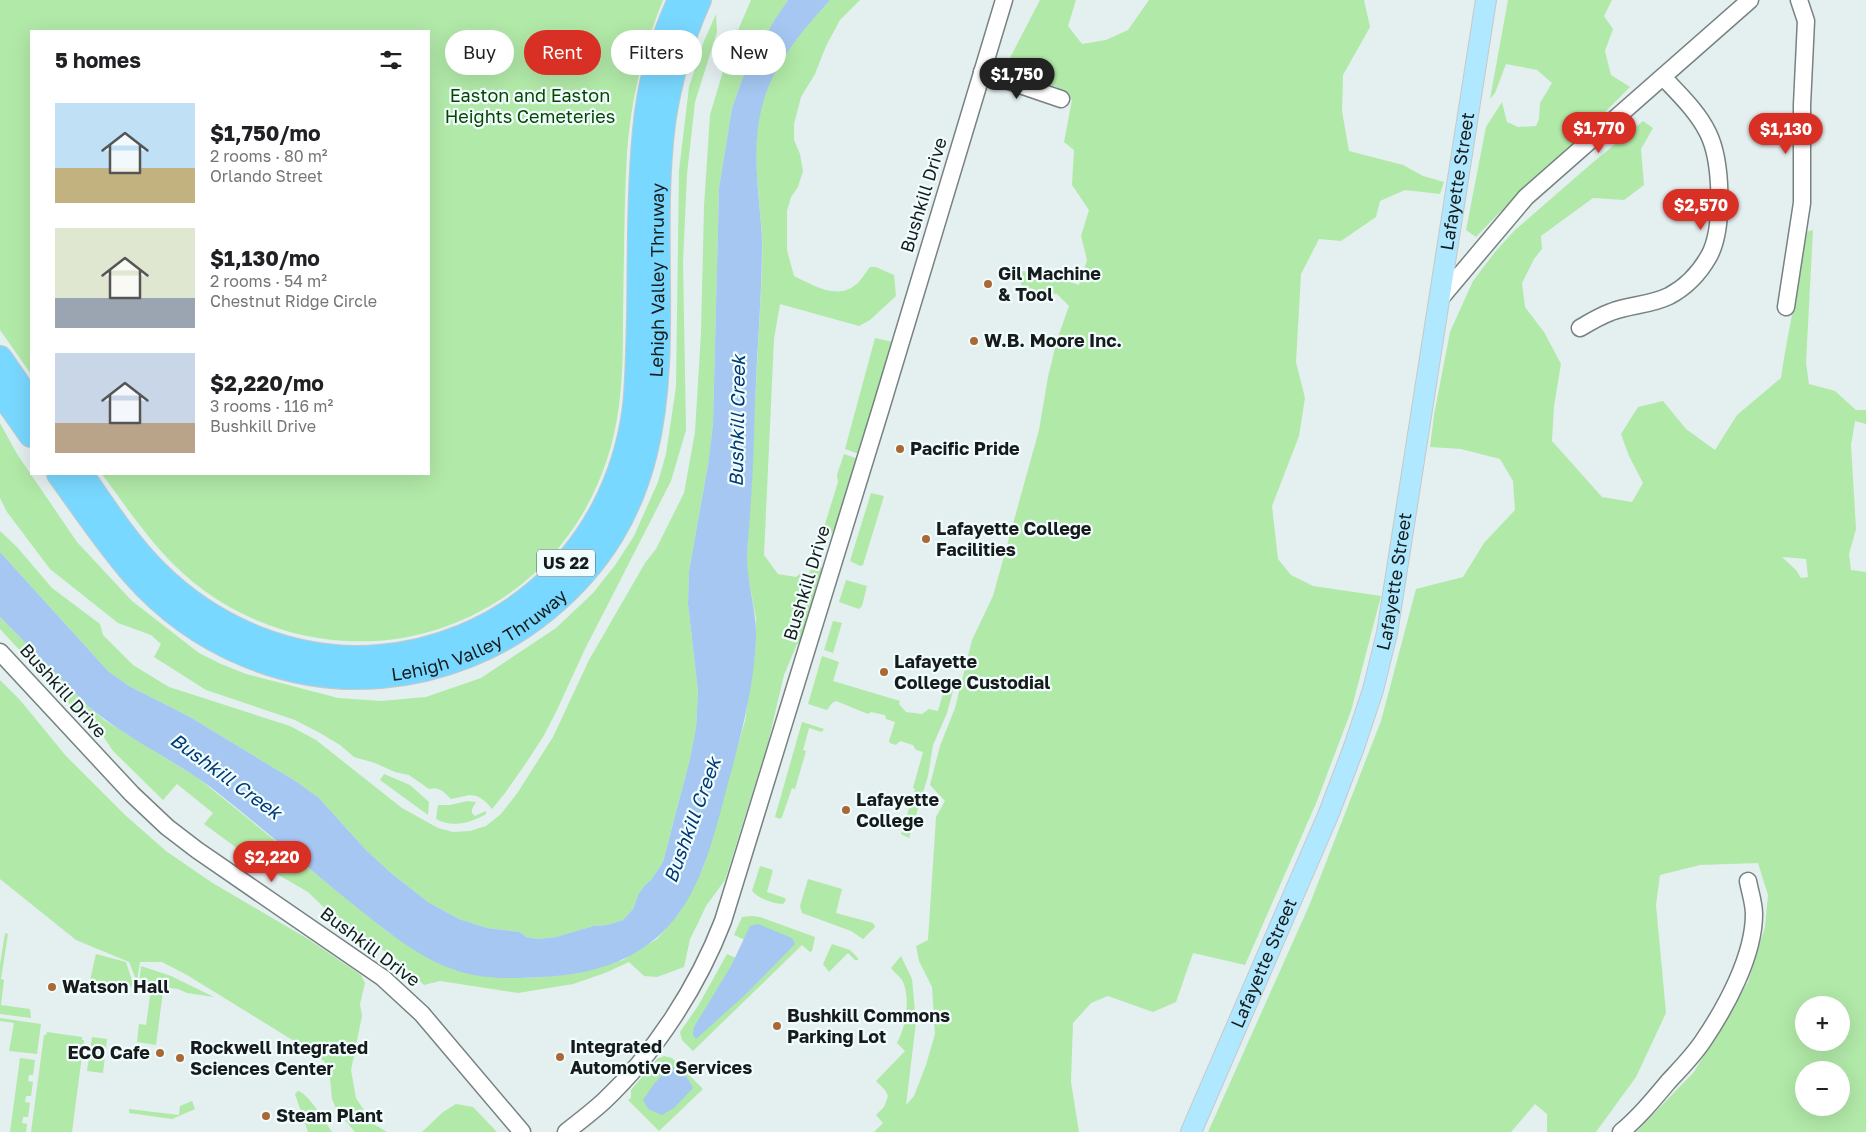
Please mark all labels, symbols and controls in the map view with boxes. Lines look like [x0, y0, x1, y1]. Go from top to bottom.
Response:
chip: Buy [445, 30, 514, 75]
chip: Rent [524, 30, 601, 75]
chip: Filters [611, 30, 702, 75]
chip: New [712, 30, 786, 75]
icon: filters [377, 46, 405, 74]
text: 5 homes [55, 47, 141, 73]
pin: $1,750 [976, 58, 1058, 100]
text: $1,750 [991, 64, 1043, 84]
park label: Easton and Easton Heights Cemeteries [445, 84, 615, 127]
street label: Lafayette Street [1435, 111, 1478, 252]
pin: $1,770 [1558, 112, 1640, 154]
pin: $1,130 [1745, 112, 1827, 155]
text: $1,770 [1573, 118, 1625, 138]
text: $1,130 [1760, 119, 1812, 139]
text: $1,750/mo [210, 120, 321, 146]
icon: home [95, 123, 155, 183]
street label: Bushkill Drive [895, 135, 951, 255]
text: 2 rooms · 80 m² [210, 146, 328, 166]
text: Orlando Street [210, 166, 323, 186]
street label: Lehigh Valley Thruway [644, 182, 668, 378]
pin: $2,570 [1660, 188, 1742, 231]
text: $2,570 [1674, 195, 1728, 215]
text: $1,130/mo [210, 245, 320, 271]
icon: home [95, 248, 155, 308]
place label: Gil Machine & Tool [998, 262, 1101, 305]
text: 2 rooms · 54 m² [210, 271, 327, 291]
marker: Gil Machine & Tool [982, 278, 994, 290]
text: Chestnut Ridge Circle [210, 291, 377, 311]
place label: W.B. Moore Inc. [984, 329, 1122, 351]
marker: W.B. Moore Inc. [968, 335, 980, 347]
water label: Bushkill Creek [724, 353, 749, 487]
text: $2,220/mo [210, 370, 324, 396]
icon: home [95, 373, 155, 433]
text: 3 rooms · 116 m² [210, 396, 333, 416]
text: Bushkill Drive [210, 416, 316, 436]
place label: Pacific Pride [910, 437, 1020, 459]
marker: Pacific Pride [894, 443, 906, 455]
street label: Lafayette Street [1371, 511, 1416, 652]
place label: Lafayette College Facilities [936, 517, 1092, 560]
street label: Bushkill Drive [778, 523, 834, 643]
marker: Lafayette College Facilities [920, 533, 932, 545]
road number: US 22 [537, 550, 595, 576]
street label: Lehigh Valley Thruway [390, 584, 571, 685]
street label: Bushkill Drive [16, 639, 112, 742]
place label: Lafayette College Custodial [894, 650, 1050, 693]
marker: Lafayette College Custodial [878, 666, 890, 678]
water label: Bushkill Creek [166, 728, 288, 825]
water label: Bushkill Creek [658, 752, 726, 886]
place label: Lafayette College [856, 788, 939, 831]
marker: Lafayette College [840, 804, 852, 816]
pin: $2,220 [231, 840, 313, 883]
text: $2,220 [244, 847, 300, 867]
street label: Lafayette Street [1225, 894, 1301, 1031]
street label: Bushkill Drive [316, 902, 425, 991]
place label: Watson Hall [62, 975, 169, 997]
marker: Watson Hall [46, 981, 58, 993]
map controls [1795, 996, 1850, 1116]
button: + [1795, 996, 1850, 1051]
place label: Bushkill Commons Parking Lot [787, 1004, 950, 1047]
marker: Bushkill Commons Parking Lot [771, 1020, 783, 1032]
place label: Integrated Automotive Services [570, 1035, 752, 1078]
place label: Rockwell Integrated Sciences Center [190, 1036, 368, 1079]
place label: ECO Cafe [67, 1041, 150, 1063]
marker: ECO Cafe [154, 1047, 166, 1059]
marker: Integrated Automotive Services [554, 1051, 566, 1063]
marker: Rockwell Integrated Sciences Center [174, 1052, 186, 1064]
button: − [1795, 1061, 1850, 1116]
place label: Steam Plant [276, 1104, 383, 1126]
marker: Steam Plant [260, 1110, 272, 1122]

